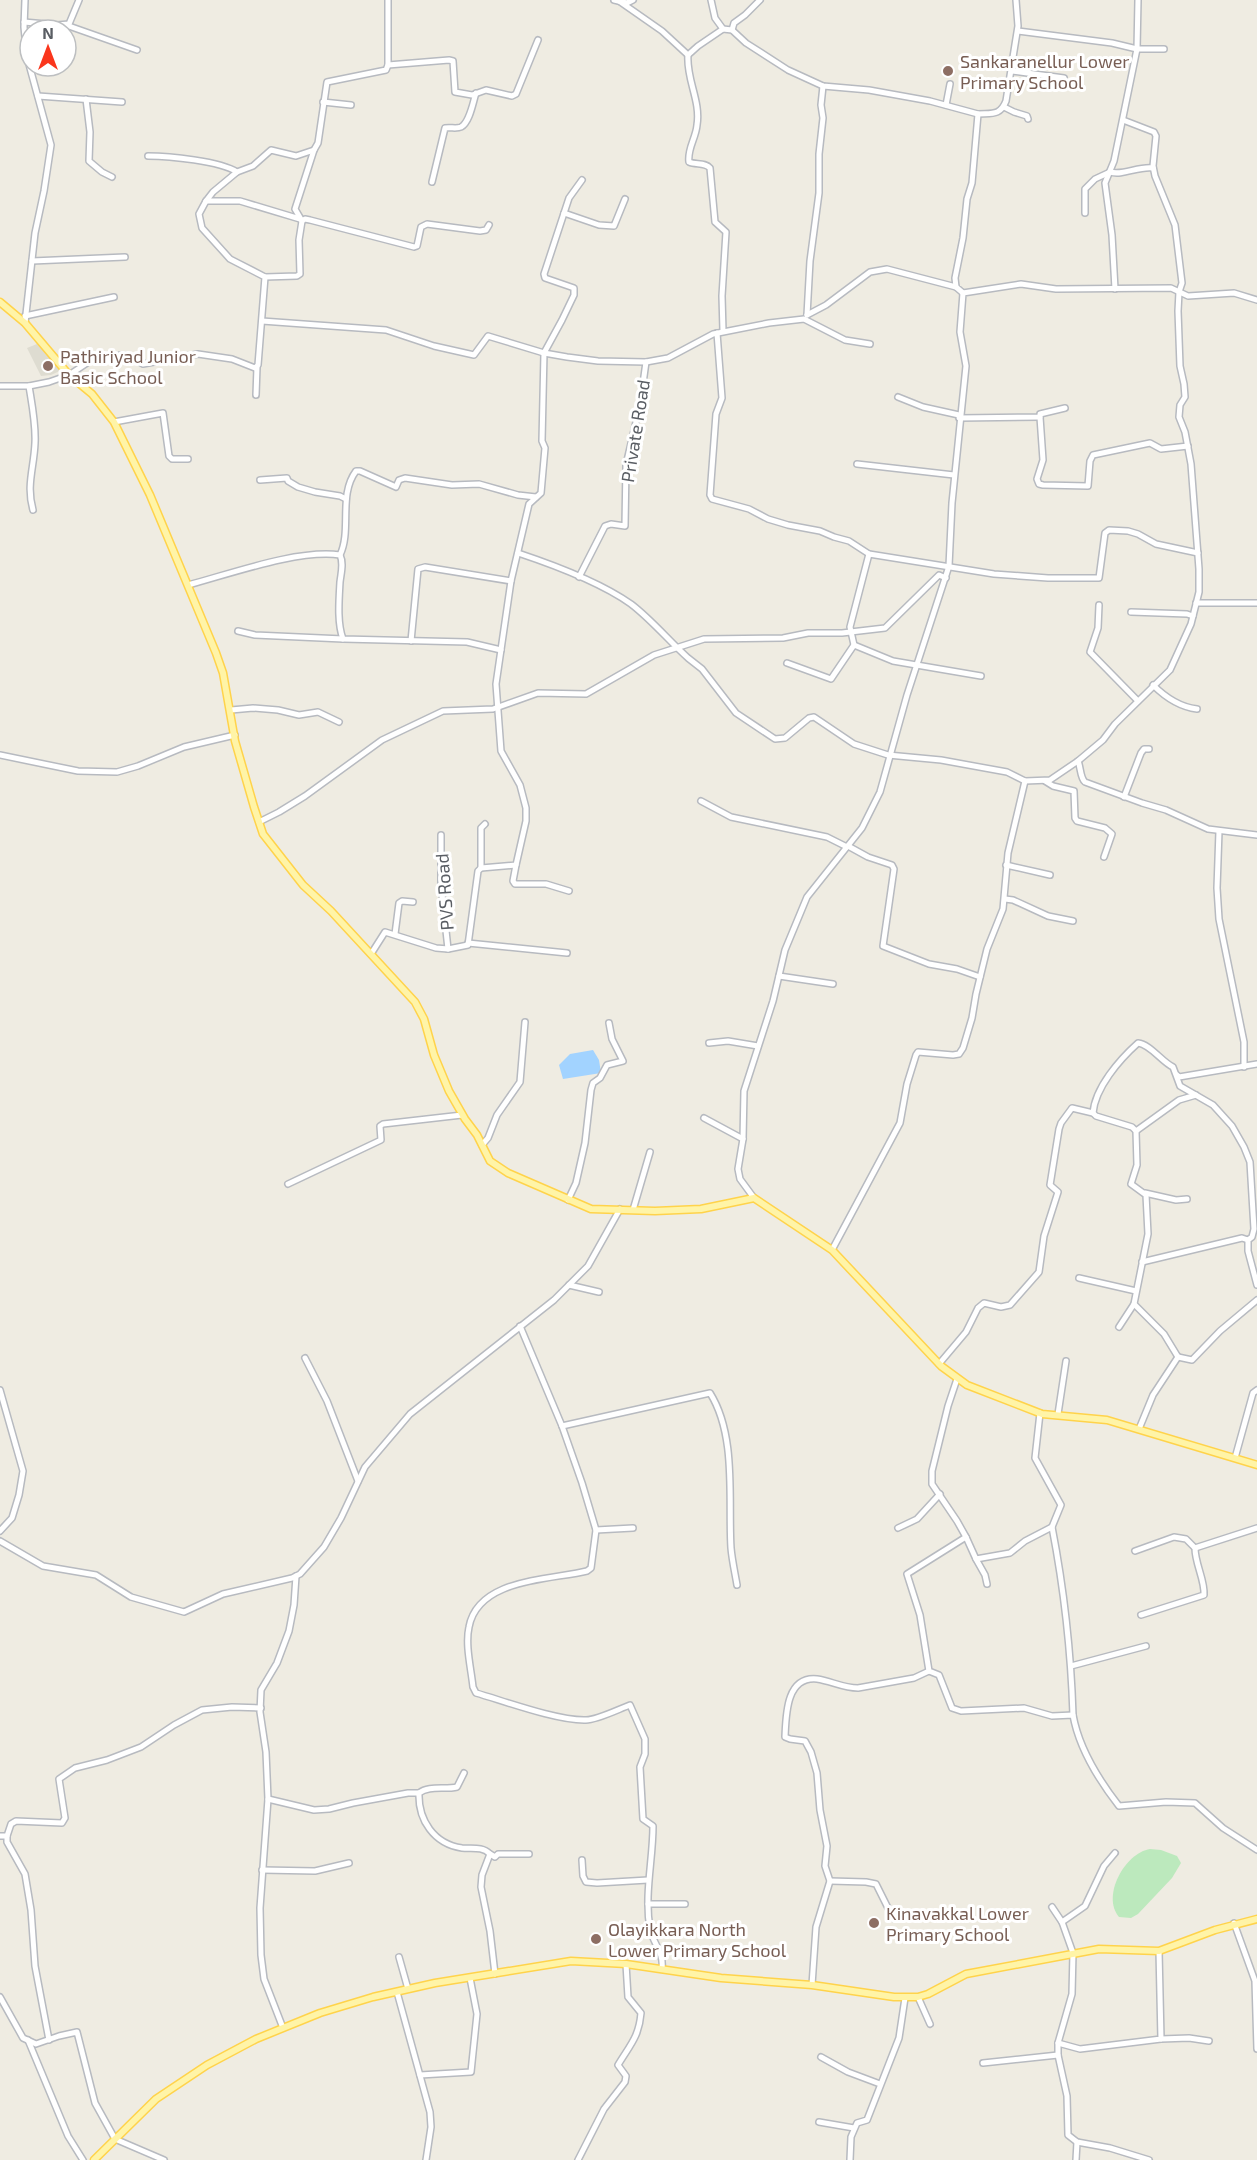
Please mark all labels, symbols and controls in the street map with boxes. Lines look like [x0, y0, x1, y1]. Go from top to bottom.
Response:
north arrow [18, 18, 78, 78]
text: N [42, 23, 54, 42]
place label: Sankaranellur Lower Primary School [960, 50, 1130, 93]
marker: Sankaranellur Lower Primary School [941, 64, 955, 78]
place label: Pathiriyad Junior Basic School [60, 345, 196, 388]
marker: Pathiriyad Junior Basic School [41, 359, 55, 373]
street label: Private Road [616, 378, 654, 484]
street label: PVS Road [430, 853, 458, 931]
place label: Kinavakkal Lower Primary School [886, 1902, 1029, 1945]
marker: Kinavakkal Lower Primary School [867, 1916, 881, 1930]
place label: Olayikkara North Lower Primary School [608, 1918, 787, 1961]
marker: Olayikkara North Lower Primary School [589, 1932, 603, 1946]

